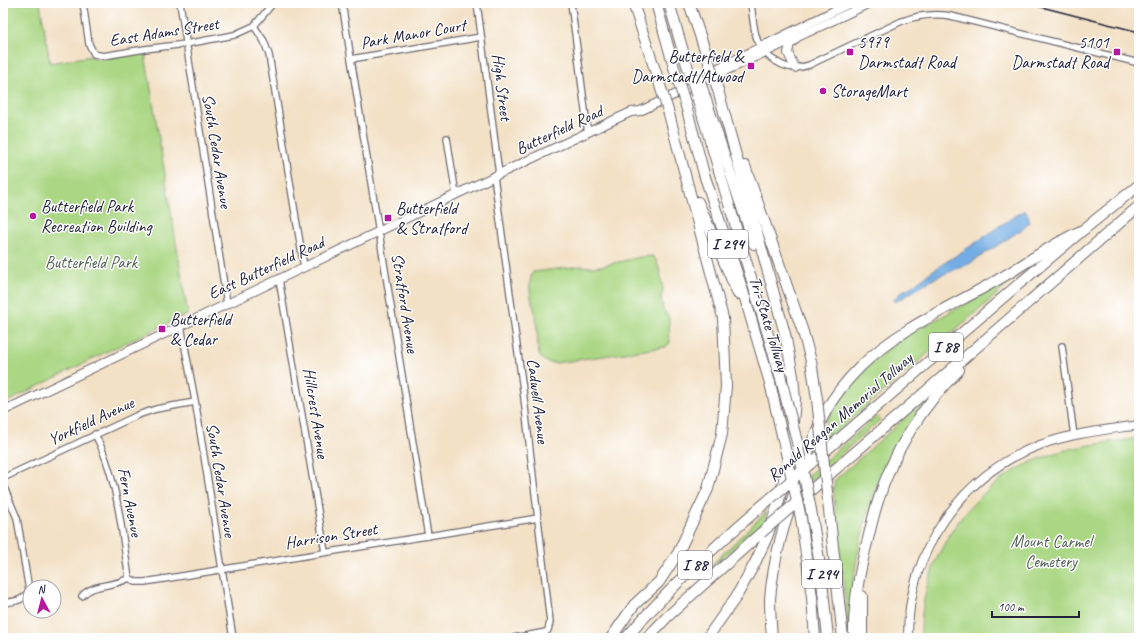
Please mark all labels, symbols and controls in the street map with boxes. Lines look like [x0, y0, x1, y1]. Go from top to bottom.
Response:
street label: East Adams Street [108, 13, 222, 51]
street label: Park Manor Court [359, 14, 469, 54]
place label: 5979 Darmstadt Road [858, 32, 958, 73]
place label: 5101 Darmstadt Road [1011, 32, 1111, 73]
place label: Butterfield & Darmstadt/Atwood [631, 46, 745, 87]
marker: 5979 Darmstadt Road [845, 47, 855, 57]
marker: 5101 Darmstadt Road [1112, 47, 1122, 57]
street label: High Street [487, 52, 517, 124]
marker: Butterfield & Darmstadt/Atwood [746, 61, 756, 71]
place label: StorageMart [831, 81, 910, 102]
marker: StorageMart [818, 86, 828, 96]
street label: South Cedar Avenue [198, 93, 237, 211]
street label: Butterfield Road [512, 100, 608, 159]
place label: Butterfield Park Recreation Building [41, 196, 153, 237]
place label: Butterfield & Stratford [396, 198, 469, 239]
marker: Butterfield Park Recreation Building [28, 211, 38, 221]
marker: Butterfield & Stratford [383, 213, 393, 223]
road number: I 294 [708, 230, 748, 258]
street label: East Butterfield Road [205, 231, 330, 304]
park label: Butterfield Park [45, 252, 139, 273]
street label: Stratford Avenue [387, 252, 423, 356]
street label: Tri-State Tollway [745, 274, 794, 375]
place label: Butterfield & Cedar [170, 309, 234, 350]
marker: Butterfield & Cedar [157, 324, 167, 334]
road number: I 88 [929, 333, 963, 361]
street label: Ronald Reagan Memorial Tollway [763, 347, 918, 486]
street label: Cadwell Avenue [522, 357, 554, 446]
street label: Hillcrest Avenue [298, 366, 334, 461]
street label: Yorkfield Avenue [45, 391, 138, 450]
street label: South Cedar Avenue [202, 422, 241, 540]
street label: Fern Avenue [113, 466, 147, 540]
street label: Harrison Street [284, 518, 381, 554]
park label: Mount Carmel Cemetery [1010, 531, 1095, 572]
road number: I 88 [678, 551, 712, 579]
road number: I 294 [802, 560, 842, 588]
north arrow [22, 579, 62, 619]
text: N [37, 581, 47, 596]
scale bar [992, 593, 1079, 619]
text: 100 m [998, 599, 1025, 615]

